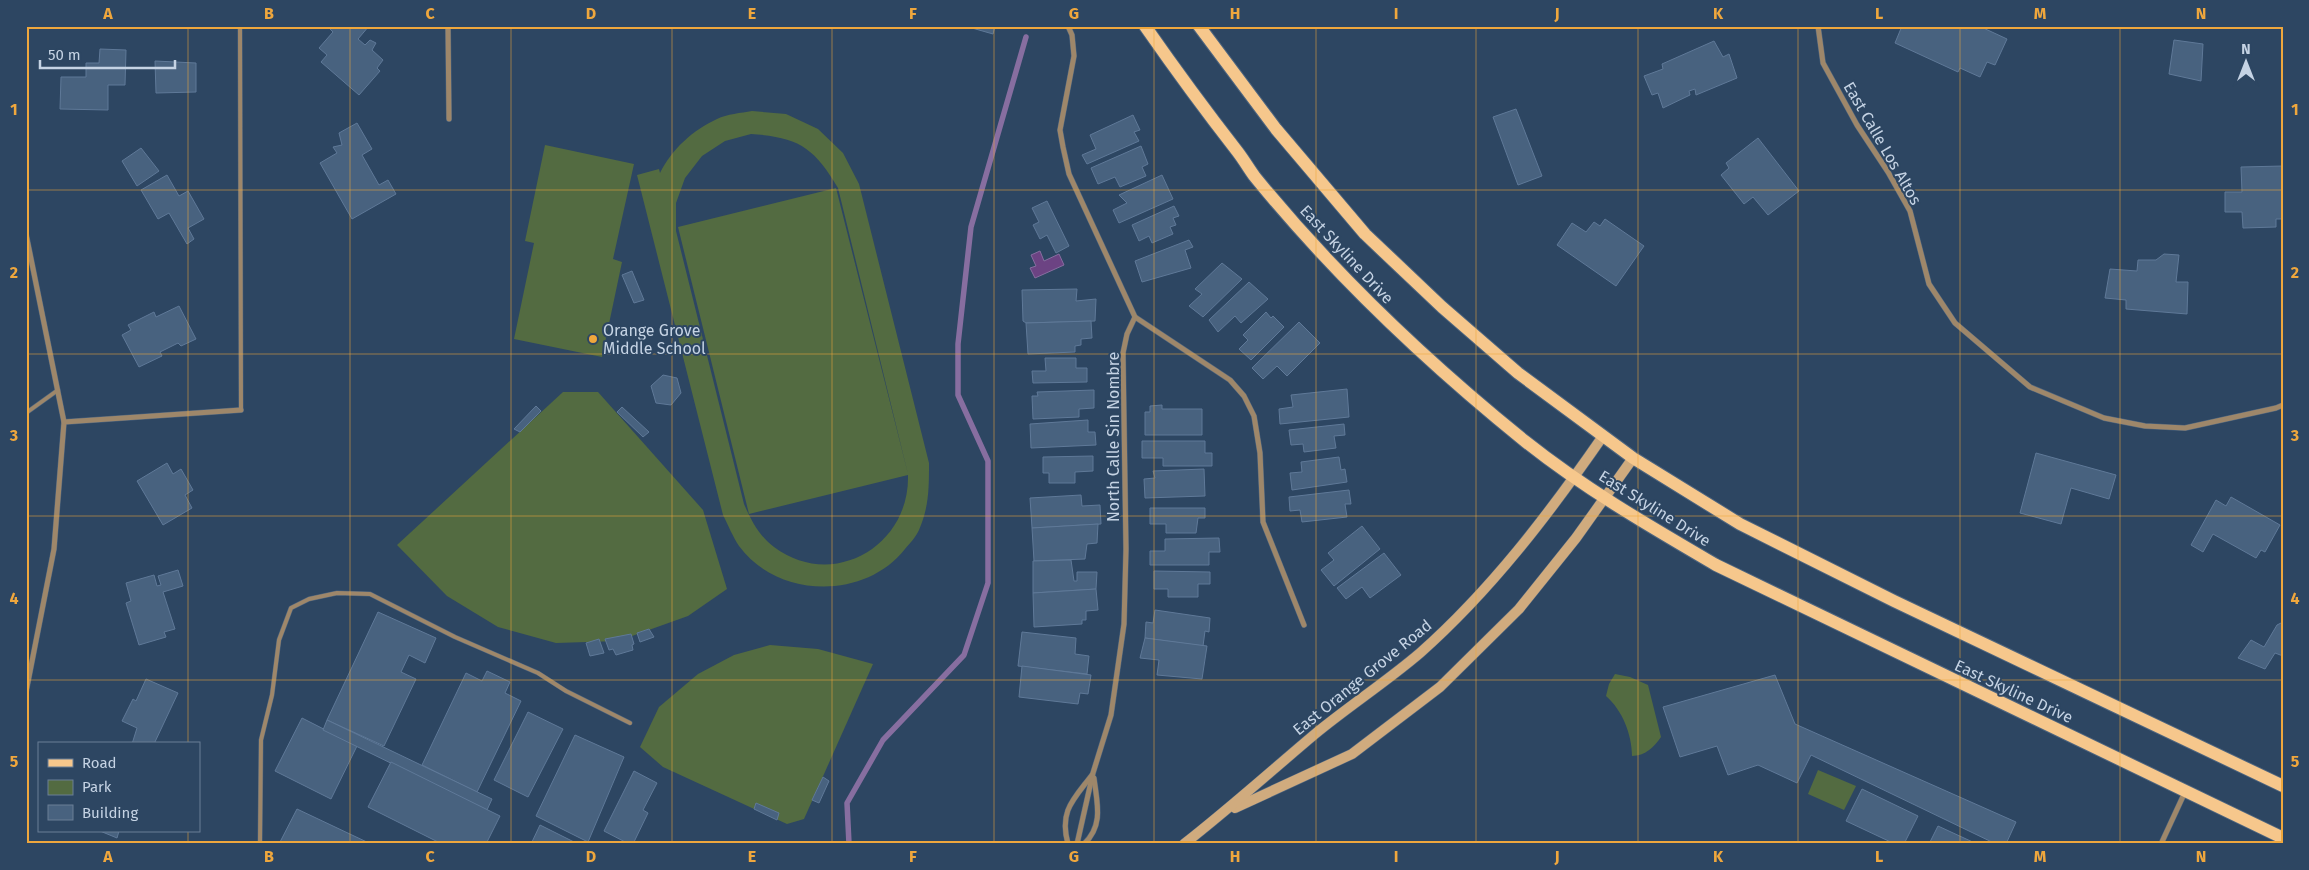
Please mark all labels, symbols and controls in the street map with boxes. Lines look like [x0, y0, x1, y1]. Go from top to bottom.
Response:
text: A [102, 4, 113, 23]
text: B [264, 4, 274, 23]
text: C [425, 4, 435, 23]
text: D [586, 4, 596, 23]
text: E [748, 4, 756, 23]
text: F [909, 4, 917, 23]
text: G [1069, 4, 1079, 23]
text: H [1230, 4, 1240, 23]
text: I [1394, 4, 1398, 23]
text: J [1553, 4, 1560, 23]
text: K [1713, 4, 1724, 23]
text: L [1875, 4, 1883, 23]
text: M [2034, 4, 2047, 23]
text: N [2196, 4, 2206, 23]
scale bar [40, 38, 175, 70]
north arrow [2222, 38, 2272, 88]
text: N [2241, 41, 2251, 58]
text: 50 m [48, 46, 81, 64]
street label: East Calle Los Altos [1840, 78, 1926, 208]
text: 1 [10, 100, 18, 119]
text: 1 [2291, 100, 2299, 119]
street label: East Skyline Drive [1296, 201, 1397, 308]
text: 2 [10, 263, 18, 282]
text: 2 [2291, 263, 2299, 282]
place label: Orange Grove Middle School [603, 321, 706, 358]
marker: Orange Grove Middle School [587, 333, 599, 345]
street label: North Calle Sin Nombre [1104, 352, 1123, 522]
text: 3 [9, 426, 18, 445]
text: 3 [2290, 426, 2299, 445]
street label: East Skyline Drive [1595, 466, 1714, 550]
text: 4 [9, 589, 19, 608]
text: 4 [2290, 589, 2300, 608]
street label: East Orange Grove Road [1289, 616, 1435, 739]
street label: East Skyline Drive [1952, 656, 2076, 727]
legend [38, 742, 200, 832]
text: 5 [10, 752, 19, 771]
text: 5 [2291, 752, 2300, 771]
text: Road [82, 754, 117, 772]
text: Park [82, 778, 112, 796]
text: Building [82, 804, 138, 822]
text: A [102, 847, 113, 866]
text: B [264, 847, 274, 866]
text: C [425, 847, 435, 866]
text: D [586, 847, 596, 866]
text: E [748, 847, 756, 866]
text: F [909, 847, 917, 866]
text: G [1069, 847, 1079, 866]
text: H [1230, 847, 1240, 866]
text: I [1394, 847, 1398, 866]
text: J [1553, 847, 1560, 866]
text: K [1713, 847, 1724, 866]
text: L [1875, 847, 1883, 866]
text: M [2034, 847, 2047, 866]
text: N [2196, 847, 2206, 866]

